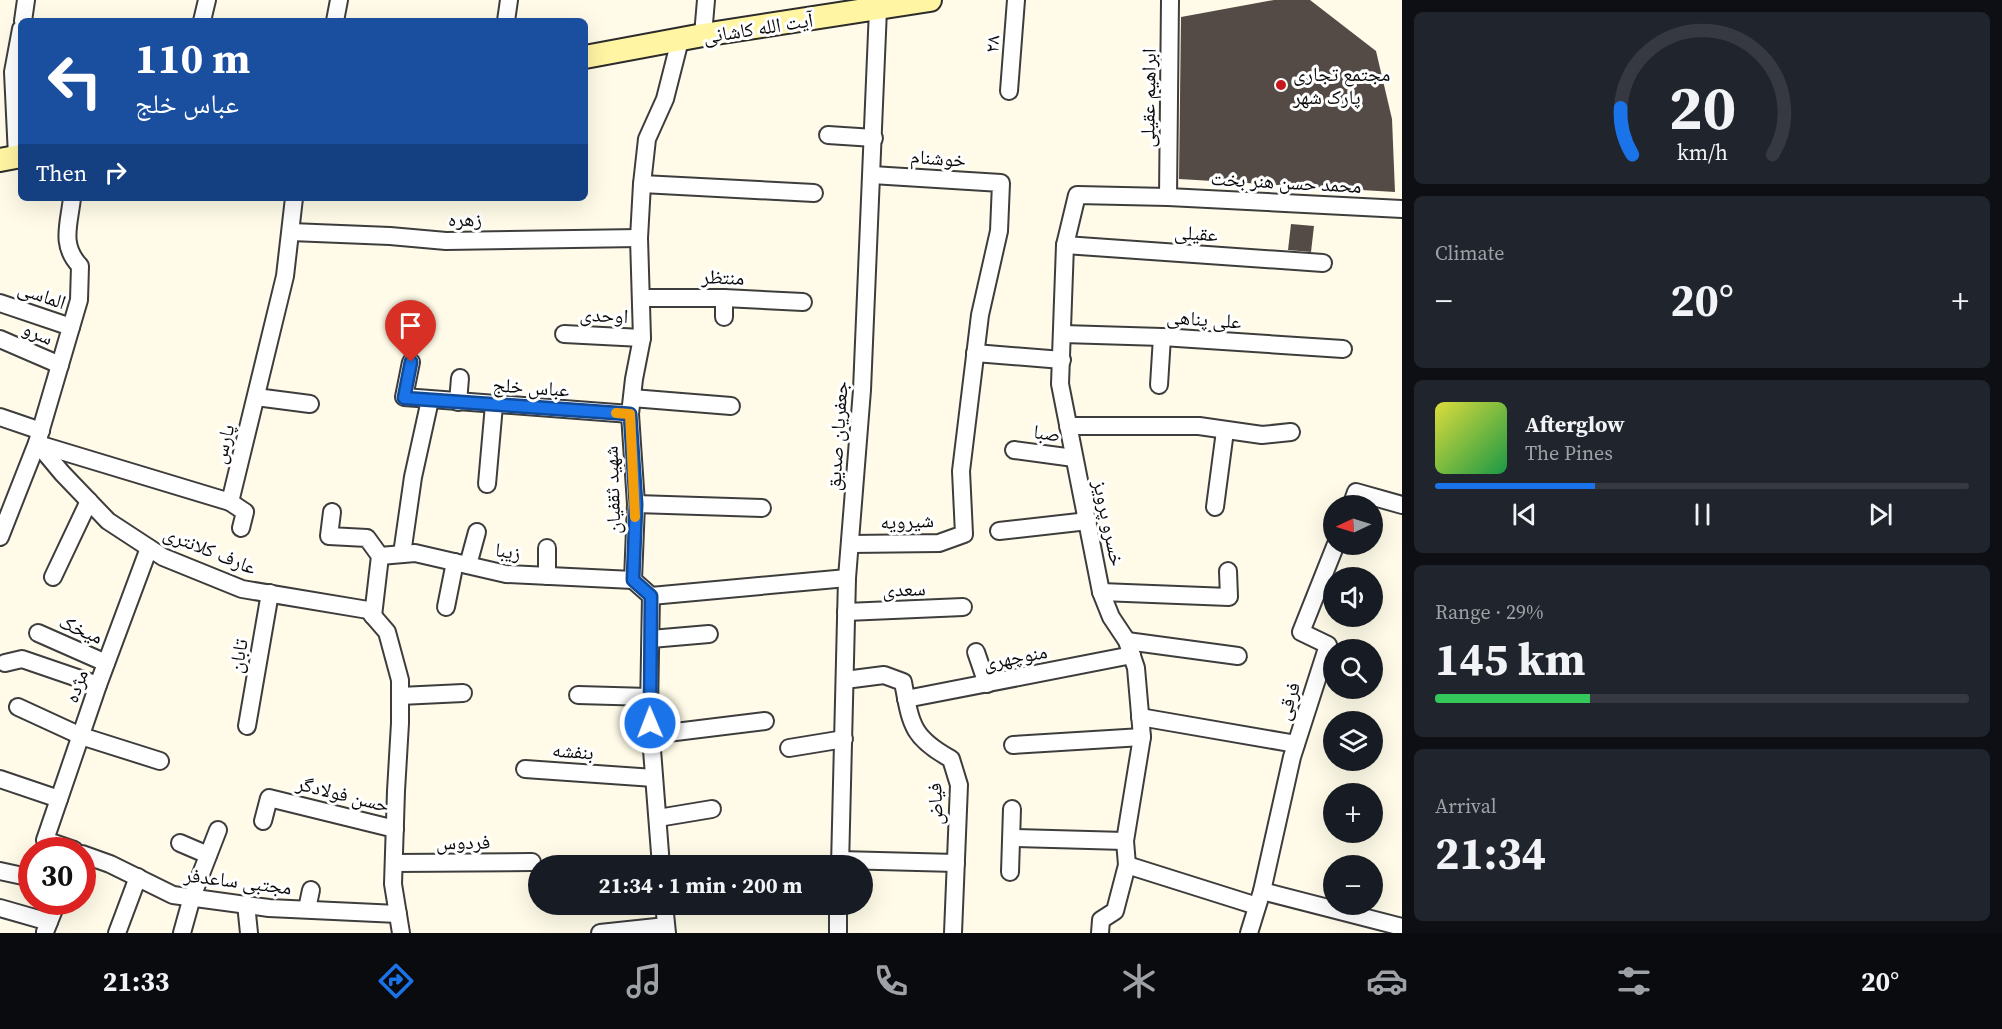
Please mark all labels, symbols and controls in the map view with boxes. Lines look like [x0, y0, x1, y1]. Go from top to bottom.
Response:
street label: آیت الله کاشانی [701, 5, 816, 51]
text: 110 m [135, 29, 250, 87]
street label: ۲۸ [977, 34, 1007, 54]
icon: left [36, 42, 114, 120]
street label: ابراهیم عقیلی [1133, 48, 1163, 148]
place label: مجتمع تجاری پارک شهر [1292, 60, 1390, 111]
text: 20 [1668, 64, 1736, 150]
marker: مجتمع تجاری پارک شهر [1274, 78, 1288, 92]
text: عباس خلج [135, 85, 239, 122]
text: km/h [1676, 138, 1728, 167]
street label: خوشنام [909, 142, 967, 174]
icon: right [99, 156, 132, 189]
text: Then [36, 158, 87, 188]
street label: محمد حسن هنر بخت [1210, 164, 1362, 200]
street label: زهره [448, 205, 482, 233]
street label: عقیلی [1173, 218, 1219, 248]
text: Climate [1435, 239, 1504, 267]
street label: منتظر [700, 262, 745, 292]
text: 20° [1670, 269, 1734, 331]
street label: الماسی [14, 274, 70, 316]
text: − [1435, 278, 1453, 323]
text: + [1951, 278, 1969, 323]
pin [385, 300, 436, 362]
street label: اوحدی [579, 300, 629, 330]
street label: علی پناهی [1166, 302, 1242, 336]
icon: arrive [394, 309, 427, 342]
street label: سرو [18, 314, 58, 352]
street label: عباس خلج [492, 370, 570, 404]
street label: جعفریان صدیق [819, 380, 855, 492]
text: Afterglow [1525, 409, 1625, 439]
street label: صبا [1032, 417, 1062, 449]
street label: پارس [205, 421, 241, 467]
text: The Pines [1525, 439, 1613, 467]
street label: شهید ثقفیان [596, 445, 628, 535]
street label: خسرو پرویز [1086, 476, 1132, 569]
north arrow [1323, 495, 1383, 555]
map controls [1323, 495, 1383, 915]
icon: previous [1508, 498, 1541, 531]
icon: pause [1686, 498, 1719, 531]
icon: next [1864, 498, 1897, 531]
street label: شیرویه [880, 506, 934, 536]
street label: عارف کلانتری [159, 519, 261, 581]
street label: زیبا [493, 535, 523, 567]
button: sound [1323, 567, 1383, 627]
street label: سعدی [882, 574, 926, 604]
text: Range · 29% [1435, 598, 1544, 626]
street label: میخک [55, 607, 107, 651]
text: 145 km [1435, 628, 1586, 690]
street label: تابان [221, 637, 255, 675]
street label: منوچهری [980, 637, 1050, 677]
button: search [1323, 639, 1383, 699]
street label: مژده [57, 665, 95, 707]
street label: فرقی [1269, 678, 1307, 724]
position arrow [618, 691, 682, 755]
button: layers [1323, 711, 1383, 771]
street label: بنفشه [551, 736, 595, 766]
street label: حسن فولادگر [292, 769, 393, 819]
street label: فیاض [920, 782, 950, 826]
button: + [1323, 783, 1383, 843]
text: Arrival [1435, 792, 1497, 820]
text: 21:34 [1435, 822, 1546, 884]
street label: فردوس [436, 828, 490, 856]
speed limit sign: 30 [18, 837, 96, 915]
button: − [1323, 855, 1383, 915]
street label: مجتبی ساعدفر [182, 860, 293, 901]
text: 21:34 · 1 min · 200 m [599, 870, 802, 900]
icon: directions [375, 960, 417, 1002]
icon: music [623, 960, 665, 1002]
icon: phone [870, 960, 912, 1002]
icon: climate [1118, 960, 1160, 1002]
icon: car [1366, 960, 1408, 1002]
icon: filters [1613, 960, 1655, 1002]
text: 21:33 [103, 963, 169, 1000]
text: 20° [1861, 963, 1899, 1000]

